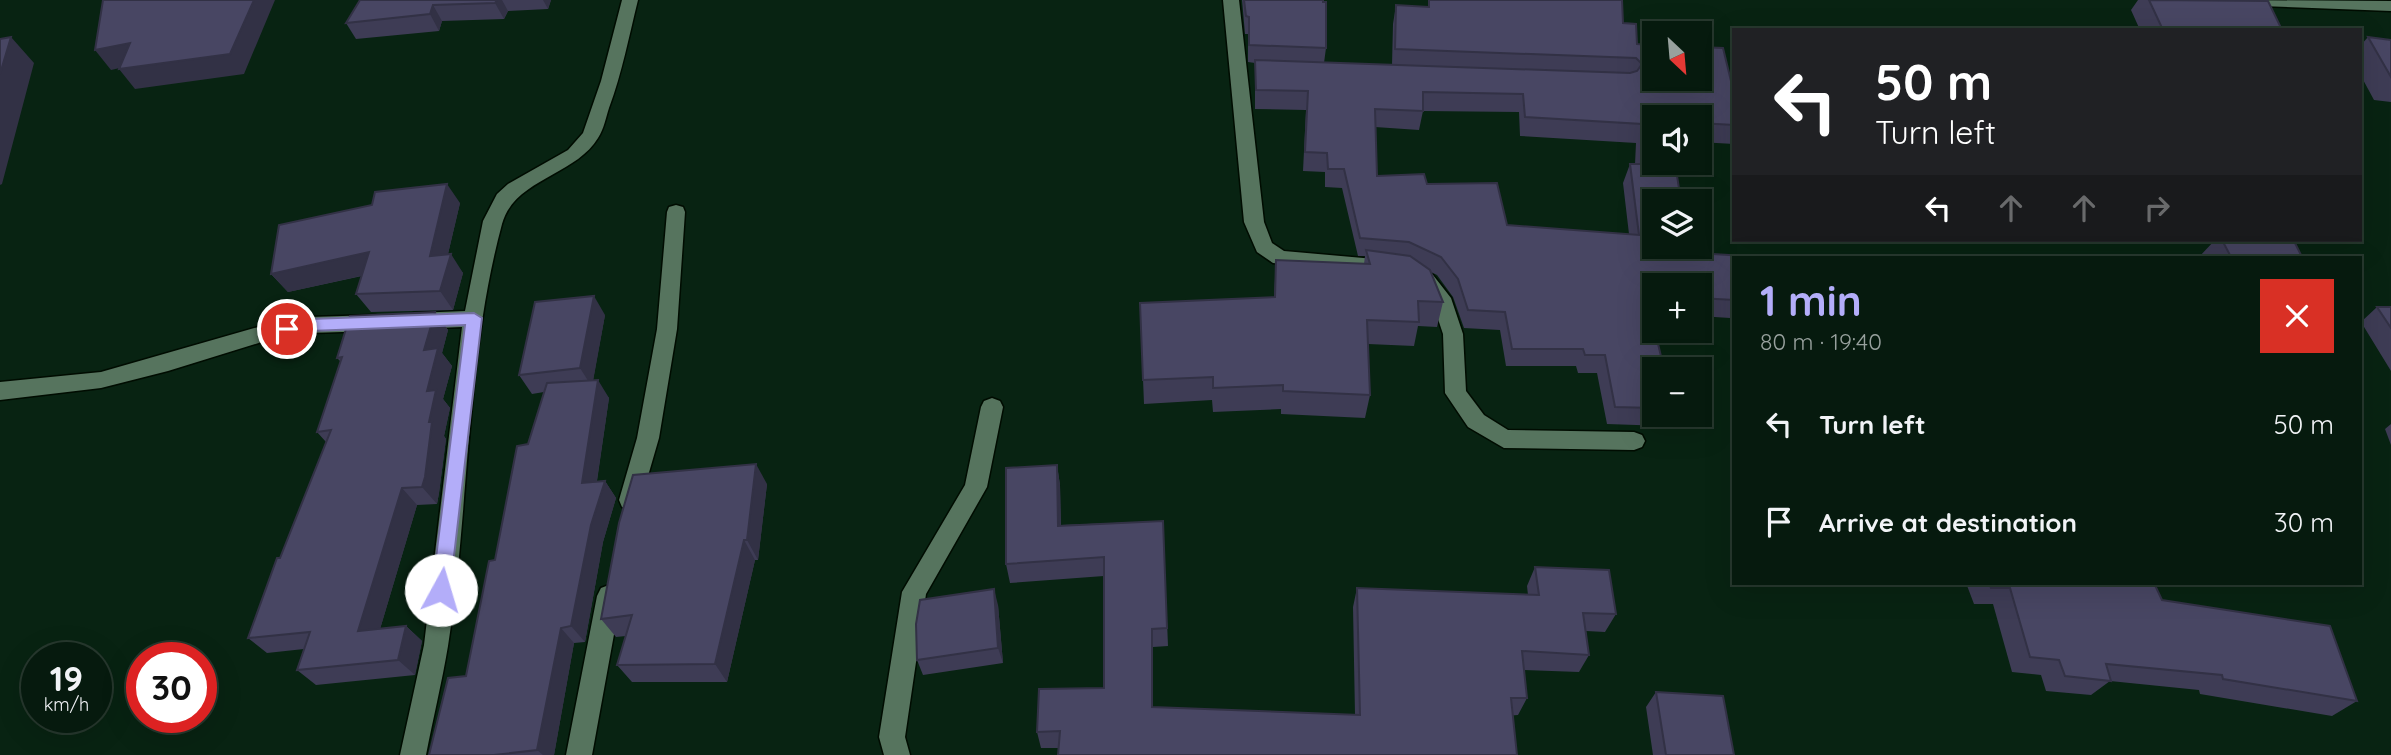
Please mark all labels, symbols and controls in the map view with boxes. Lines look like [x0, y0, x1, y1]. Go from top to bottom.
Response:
north arrow [1642, 21, 1712, 91]
map controls [1642, 21, 1712, 427]
text: 50 m [1875, 51, 1992, 112]
icon: left [1760, 56, 1851, 147]
button: sound [1642, 105, 1712, 175]
text: Turn left [1875, 112, 1996, 152]
button: layers [1642, 189, 1712, 259]
icon: left [1919, 189, 1957, 227]
icon: ahead [1992, 189, 2030, 227]
icon: ahead [2065, 189, 2103, 227]
icon: right [2138, 189, 2176, 227]
button: + [1642, 273, 1712, 343]
text: 1 min [1760, 274, 1862, 327]
button: close [2260, 279, 2334, 353]
pin [257, 299, 317, 359]
icon: arrive [268, 310, 306, 348]
text: 80 m · 19:40 [1760, 327, 1882, 356]
button: − [1642, 357, 1712, 427]
icon: left [1760, 405, 1798, 443]
text: Turn left [1819, 408, 1926, 441]
text: 50 m [2274, 408, 2334, 441]
icon: arrive [1760, 503, 1798, 541]
text: Arrive at destination [1819, 506, 2077, 539]
text: 30 m [2274, 506, 2334, 539]
position arrow [404, 553, 478, 627]
speed limit sign: 30 [126, 642, 217, 733]
text: 19 [50, 656, 83, 700]
text: km/h [44, 693, 89, 716]

